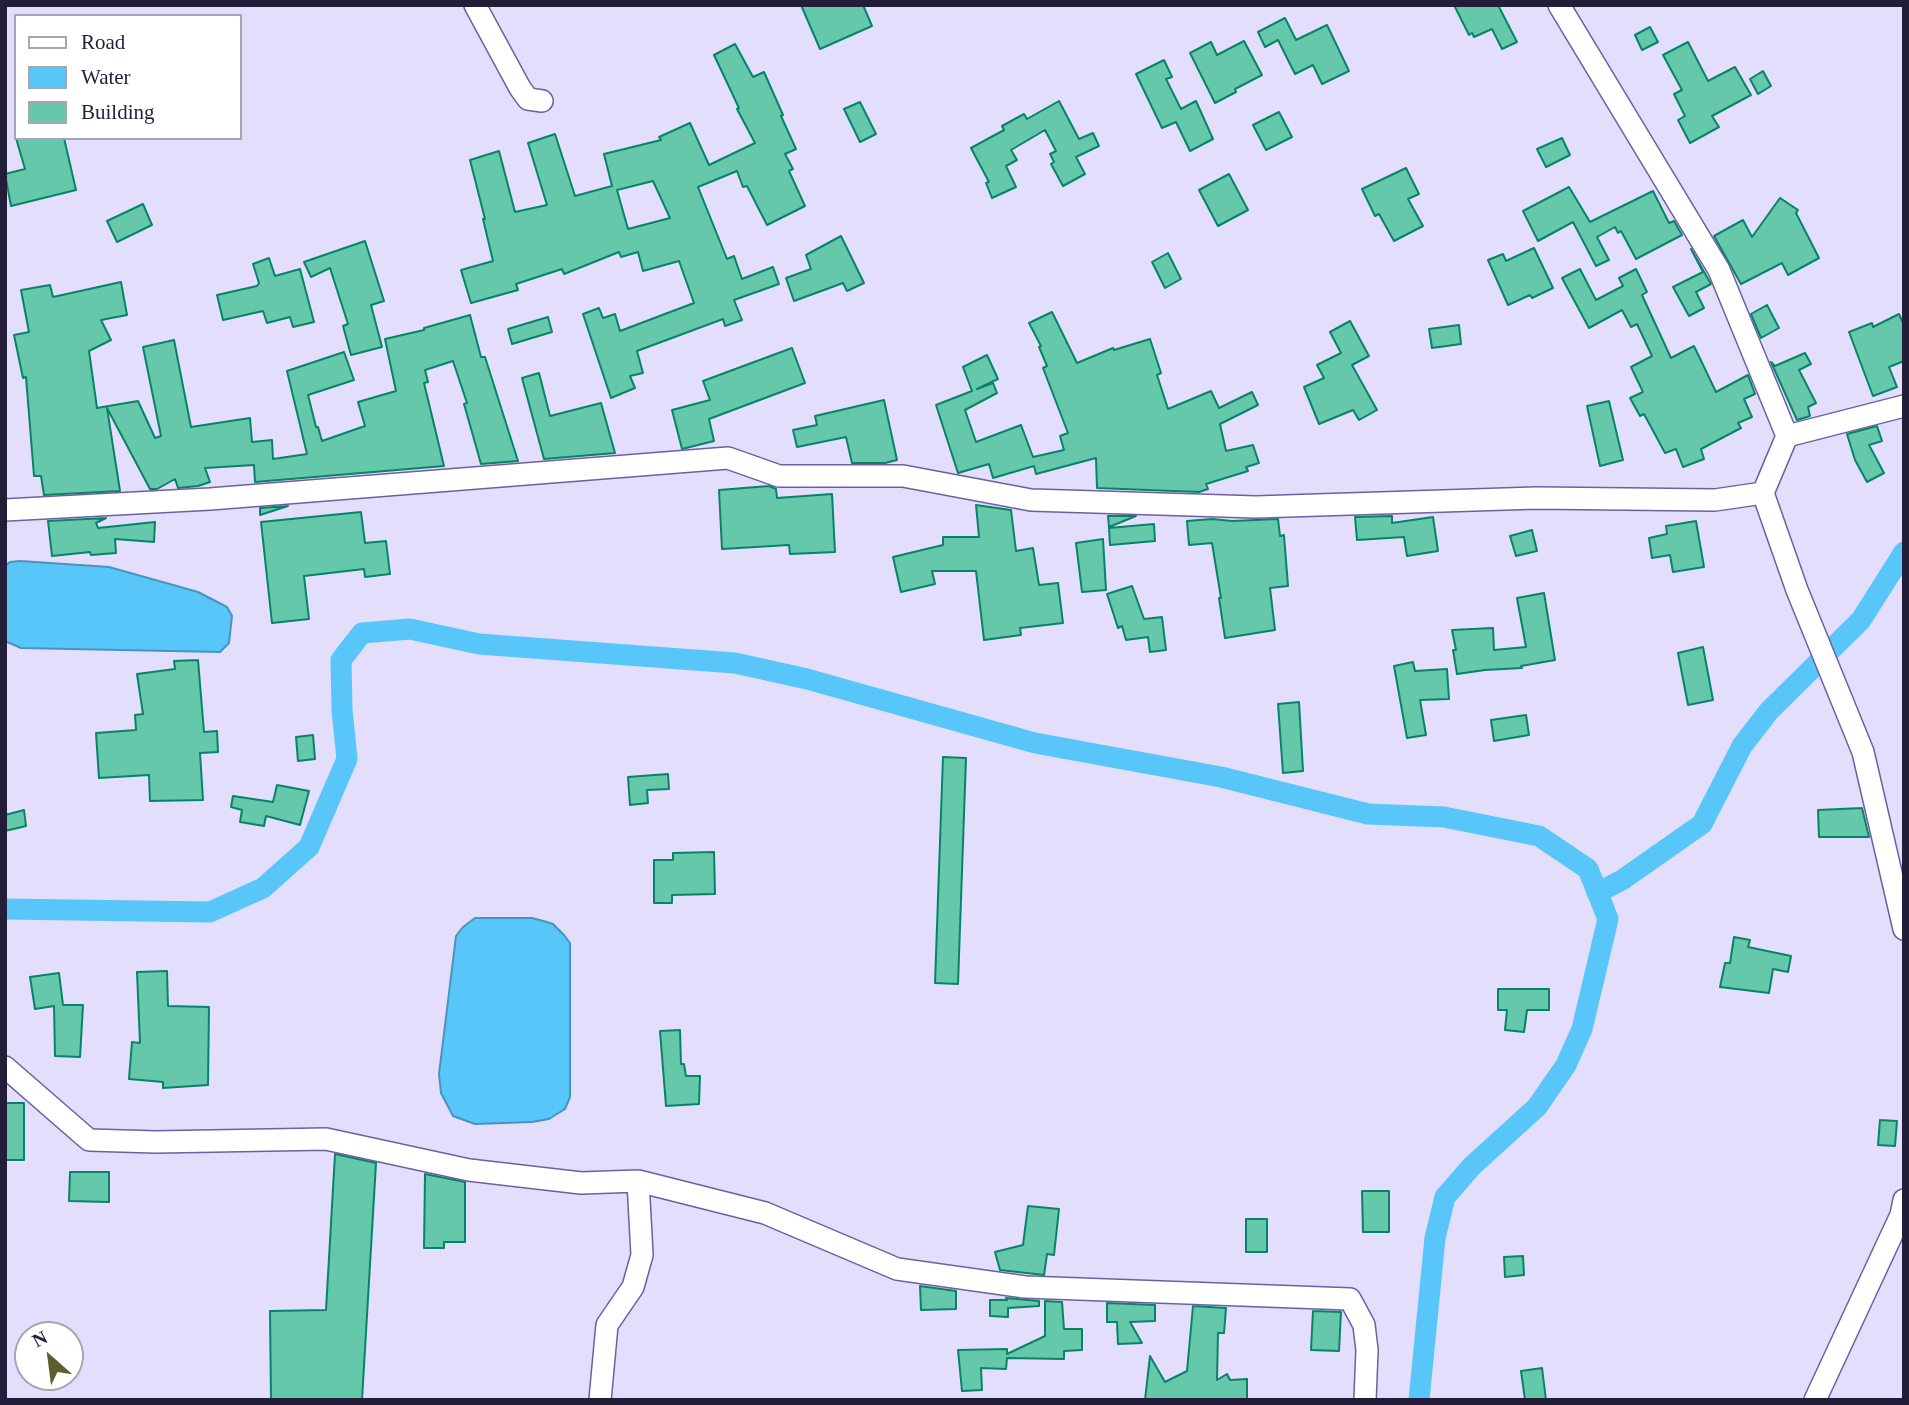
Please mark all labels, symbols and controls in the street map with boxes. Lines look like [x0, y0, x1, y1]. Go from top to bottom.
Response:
legend [14, 14, 242, 140]
text: Road [81, 30, 125, 54]
text: Water [81, 65, 131, 89]
text: Building [81, 100, 155, 124]
north arrow [14, 1321, 84, 1391]
text: N [29, 1326, 51, 1351]

